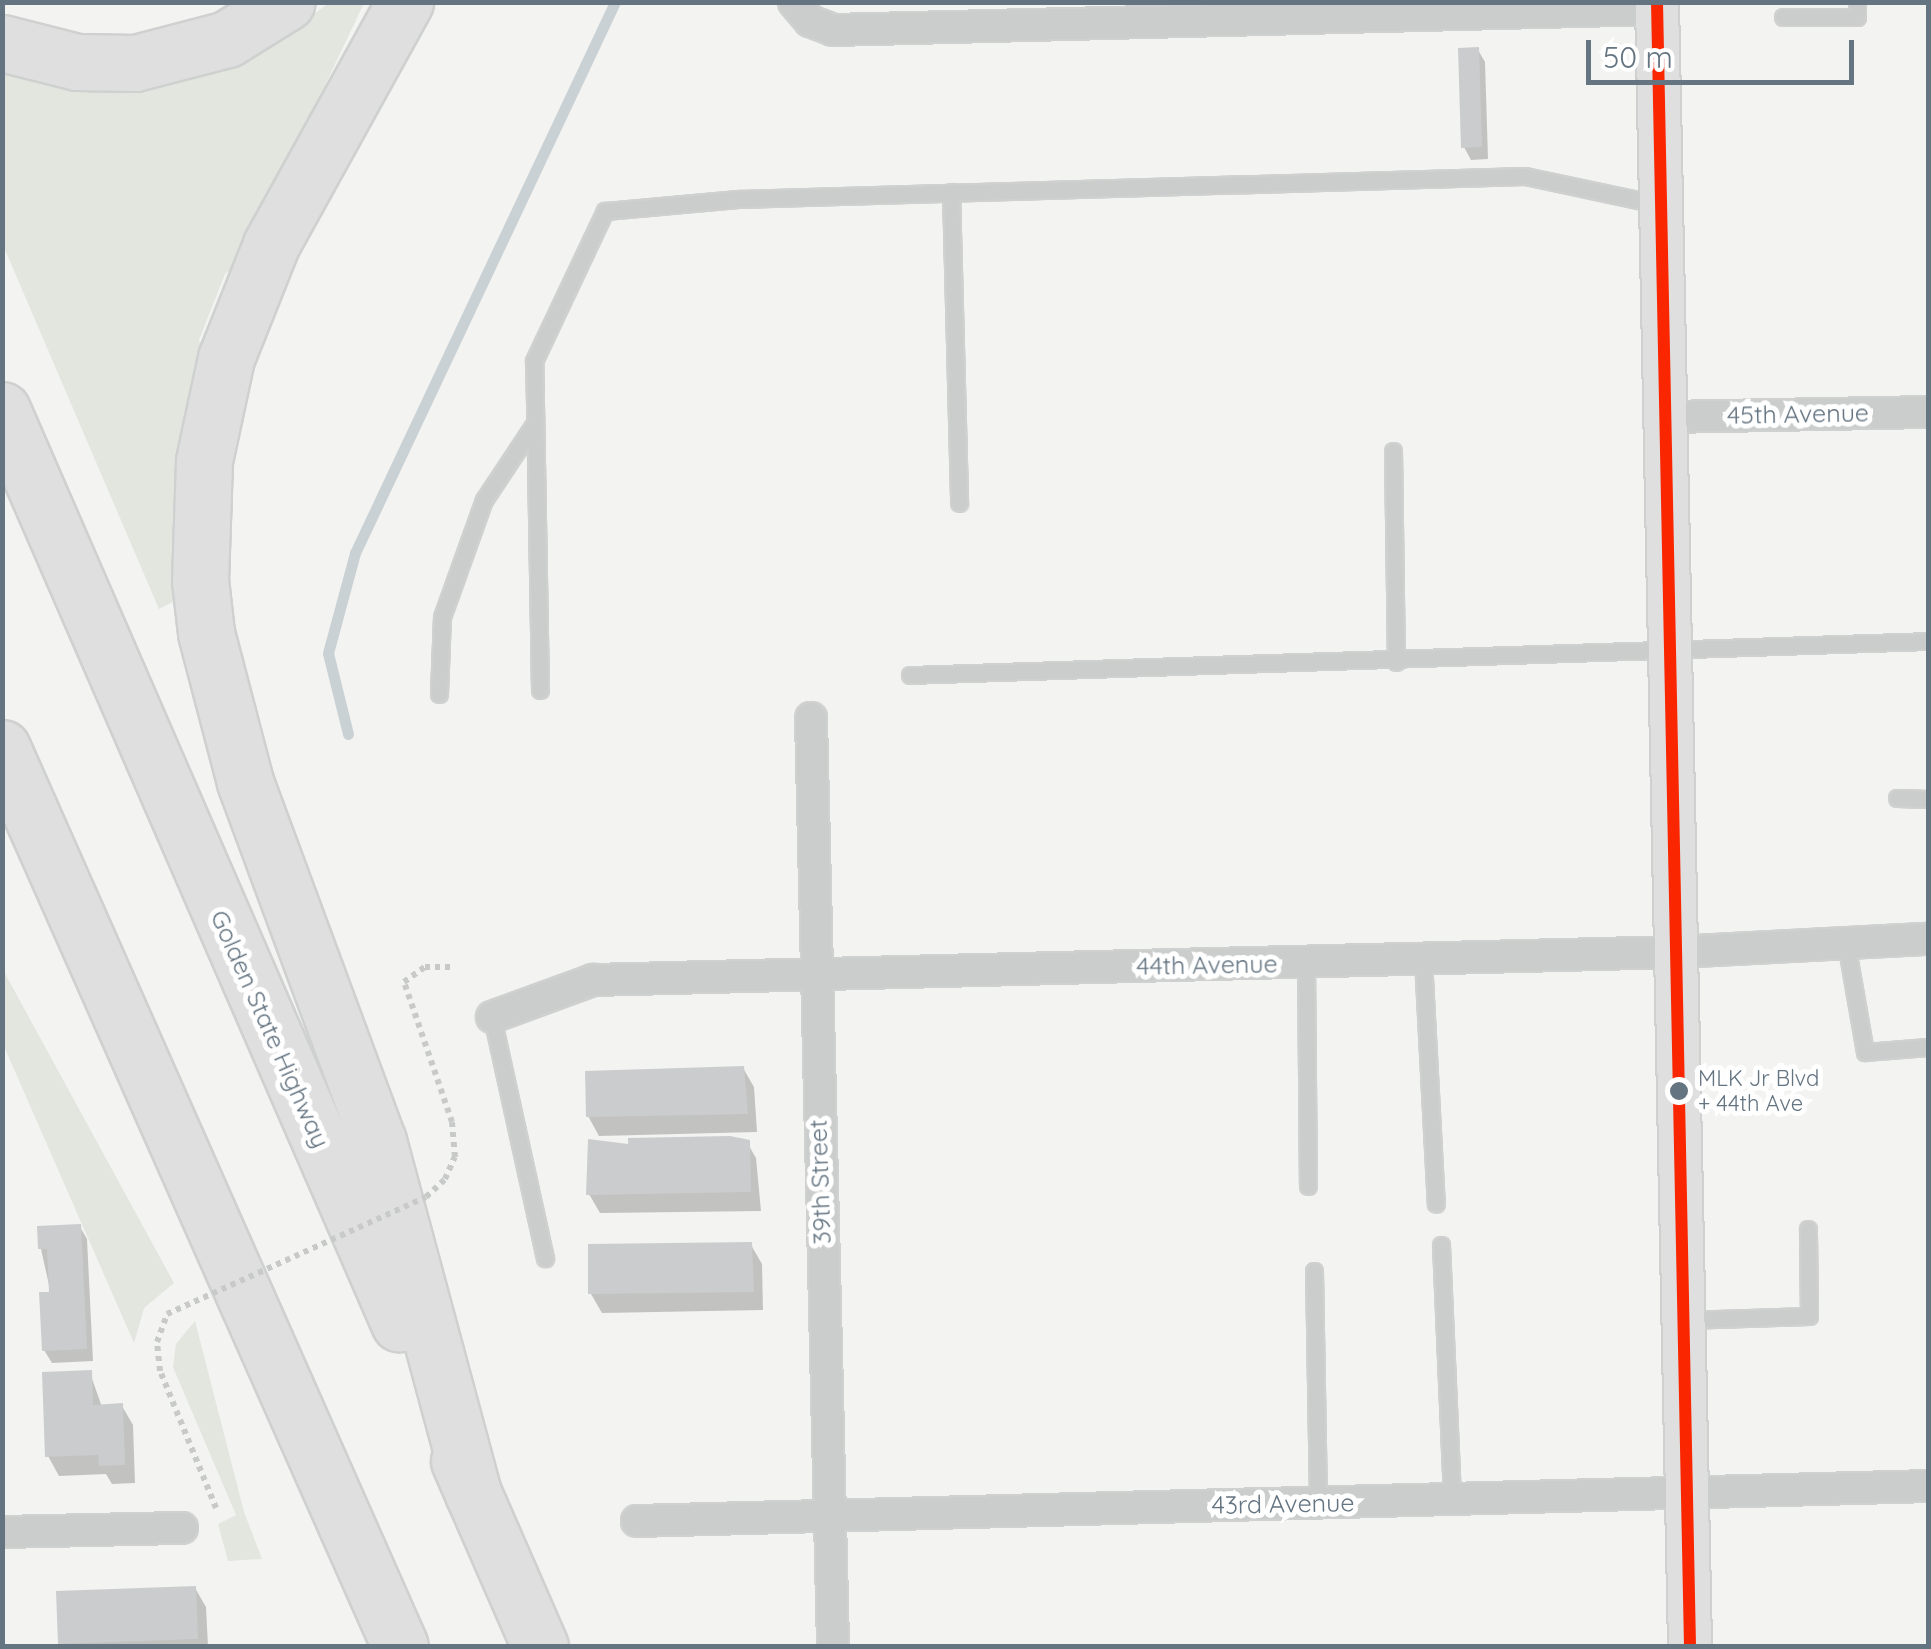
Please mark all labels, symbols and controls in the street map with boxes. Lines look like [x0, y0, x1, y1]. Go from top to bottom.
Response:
scale bar [1591, 20, 1858, 82]
text: 50 m [1603, 38, 1673, 76]
street label: 45th Avenue [1727, 398, 1869, 430]
street label: Golden State Highway [204, 906, 336, 1152]
street label: 44th Avenue [1136, 949, 1278, 981]
place label: MLK Jr Blvd + 44th Ave [1698, 1065, 1819, 1116]
marker: MLK Jr Blvd + 44th Ave [1669, 1081, 1689, 1101]
street label: 39th Street [803, 1119, 837, 1245]
street label: 43rd Avenue [1211, 1488, 1355, 1520]

